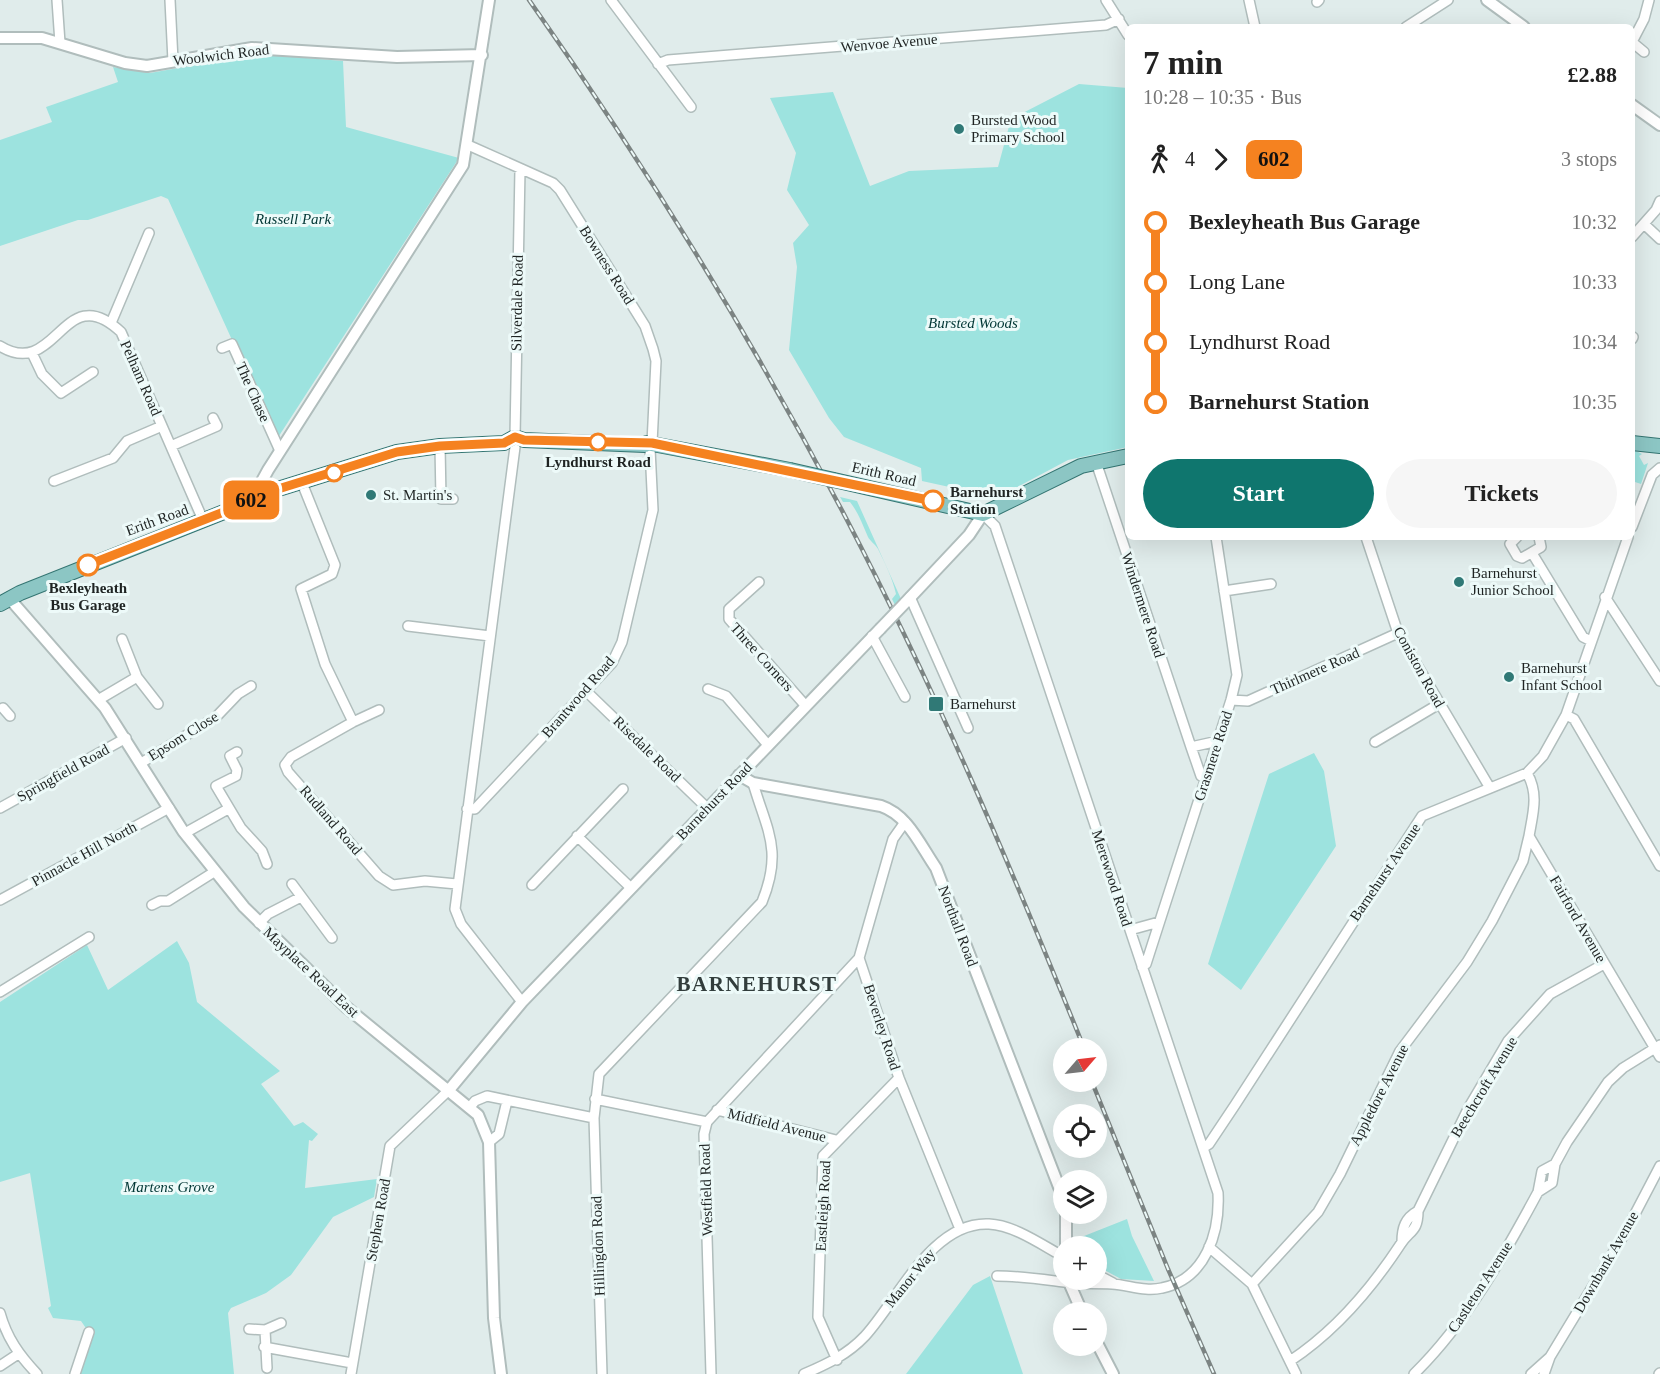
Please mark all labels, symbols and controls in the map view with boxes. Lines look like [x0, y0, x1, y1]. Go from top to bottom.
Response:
street label: Wenvoe Avenue [840, 31, 938, 55]
street label: Woolwich Road [172, 41, 270, 69]
text: 7 min [1143, 45, 1223, 81]
text: £2.88 [1568, 62, 1617, 87]
text: 10:28 – 10:35 · Bus [1143, 86, 1302, 108]
place label: Bursted Wood Primary School [971, 112, 1065, 145]
marker: Bursted Wood Primary School [952, 122, 966, 136]
icon: walk [1143, 143, 1176, 176]
icon: forward [1204, 143, 1237, 176]
text: 602 [1258, 147, 1290, 171]
text: 4 [1185, 148, 1195, 170]
text: 3 stops [1561, 148, 1617, 170]
text: Bexleyheath Bus Garage [1189, 209, 1420, 234]
park label: Russell Park [254, 211, 331, 227]
text: 10:32 [1571, 211, 1617, 233]
street label: Bowness Road [576, 223, 638, 308]
street label: Silverdale Road [508, 254, 526, 351]
text: Long Lane [1189, 269, 1285, 294]
text: 10:33 [1571, 271, 1617, 293]
park label: Bursted Woods [928, 315, 1018, 331]
text: Lyndhurst Road [1189, 329, 1330, 354]
text: 10:34 [1571, 331, 1617, 353]
street label: Pelham Road [117, 338, 165, 418]
street label: The Chase [233, 360, 273, 425]
text: Barnehurst Station [1189, 389, 1369, 414]
text: 10:35 [1571, 391, 1617, 413]
marker: Lyndhurst Road [589, 433, 607, 451]
place label: Lyndhurst Road [545, 454, 651, 470]
street label: Erith Road [850, 459, 918, 489]
button: Start [1143, 459, 1374, 528]
button: Tickets [1386, 459, 1617, 528]
unlabelled marker [325, 464, 343, 482]
line badge: 602 [216, 480, 286, 520]
place label: Barnehurst Station [950, 484, 1023, 517]
place label: St. Martin's [383, 487, 453, 503]
text: 602 [235, 488, 267, 512]
marker: St. Martin's [364, 488, 378, 502]
marker: Barnehurst Station [922, 490, 944, 512]
street label: Erith Road [124, 501, 191, 539]
street label: Windermere Road [1118, 550, 1168, 660]
marker: Bexleyheath Bus Garage [77, 554, 99, 576]
place label: Barnehurst Junior School [1471, 565, 1554, 598]
marker: Barnehurst Junior School [1452, 575, 1466, 589]
place label: Bexleyheath Bus Garage [49, 580, 128, 613]
street label: Three Corners [727, 620, 797, 695]
street label: Coniston Road [1390, 624, 1448, 710]
street label: Thirlmere Road [1268, 644, 1362, 698]
street label: Brantwood Road [538, 653, 618, 741]
place label: Barnehurst Infant School [1521, 660, 1602, 693]
marker: Barnehurst Infant School [1502, 670, 1516, 684]
marker: Barnehurst [927, 695, 945, 713]
place label: Barnehurst [950, 696, 1017, 712]
street label: Epsom Close [145, 708, 221, 764]
street label: Grasmere Road [1191, 708, 1235, 803]
street label: Risedale Road [610, 713, 684, 785]
street label: Springfield Road [14, 741, 112, 805]
street label: Barnehurst Road [673, 759, 755, 843]
street label: Rudland Road [297, 782, 366, 858]
street label: Pinnacle Hill North [29, 818, 140, 889]
street label: Barnehurst Avenue [1346, 820, 1424, 924]
street label: Merewood Road [1089, 828, 1135, 929]
street label: Fairford Avenue [1547, 873, 1609, 966]
street label: Northall Road [935, 883, 981, 969]
street label: Mayplace Road East [260, 924, 362, 1021]
district label: BARNEHURST [677, 972, 837, 996]
street label: Beverley Road [861, 982, 904, 1073]
street label: Beechcroft Avenue [1448, 1034, 1520, 1140]
north arrow [1053, 1038, 1107, 1092]
map controls [1053, 1038, 1107, 1356]
street label: Appledore Avenue [1346, 1041, 1412, 1148]
button: locate [1053, 1104, 1107, 1158]
street label: Midfield Avenue [726, 1105, 828, 1145]
street label: Westfield Road [696, 1143, 716, 1237]
street label: Eastleigh Road [813, 1160, 833, 1252]
button: layers [1053, 1170, 1107, 1224]
street label: Stephen Road [363, 1177, 393, 1263]
park label: Martens Grove [123, 1179, 215, 1195]
street label: Hillingdon Road [588, 1195, 608, 1296]
street label: Downbank Avenue [1571, 1208, 1642, 1315]
button: + [1053, 1236, 1107, 1290]
street label: Castleton Avenue [1445, 1238, 1516, 1335]
street label: Manor Way [882, 1245, 939, 1310]
button: − [1053, 1302, 1107, 1356]

